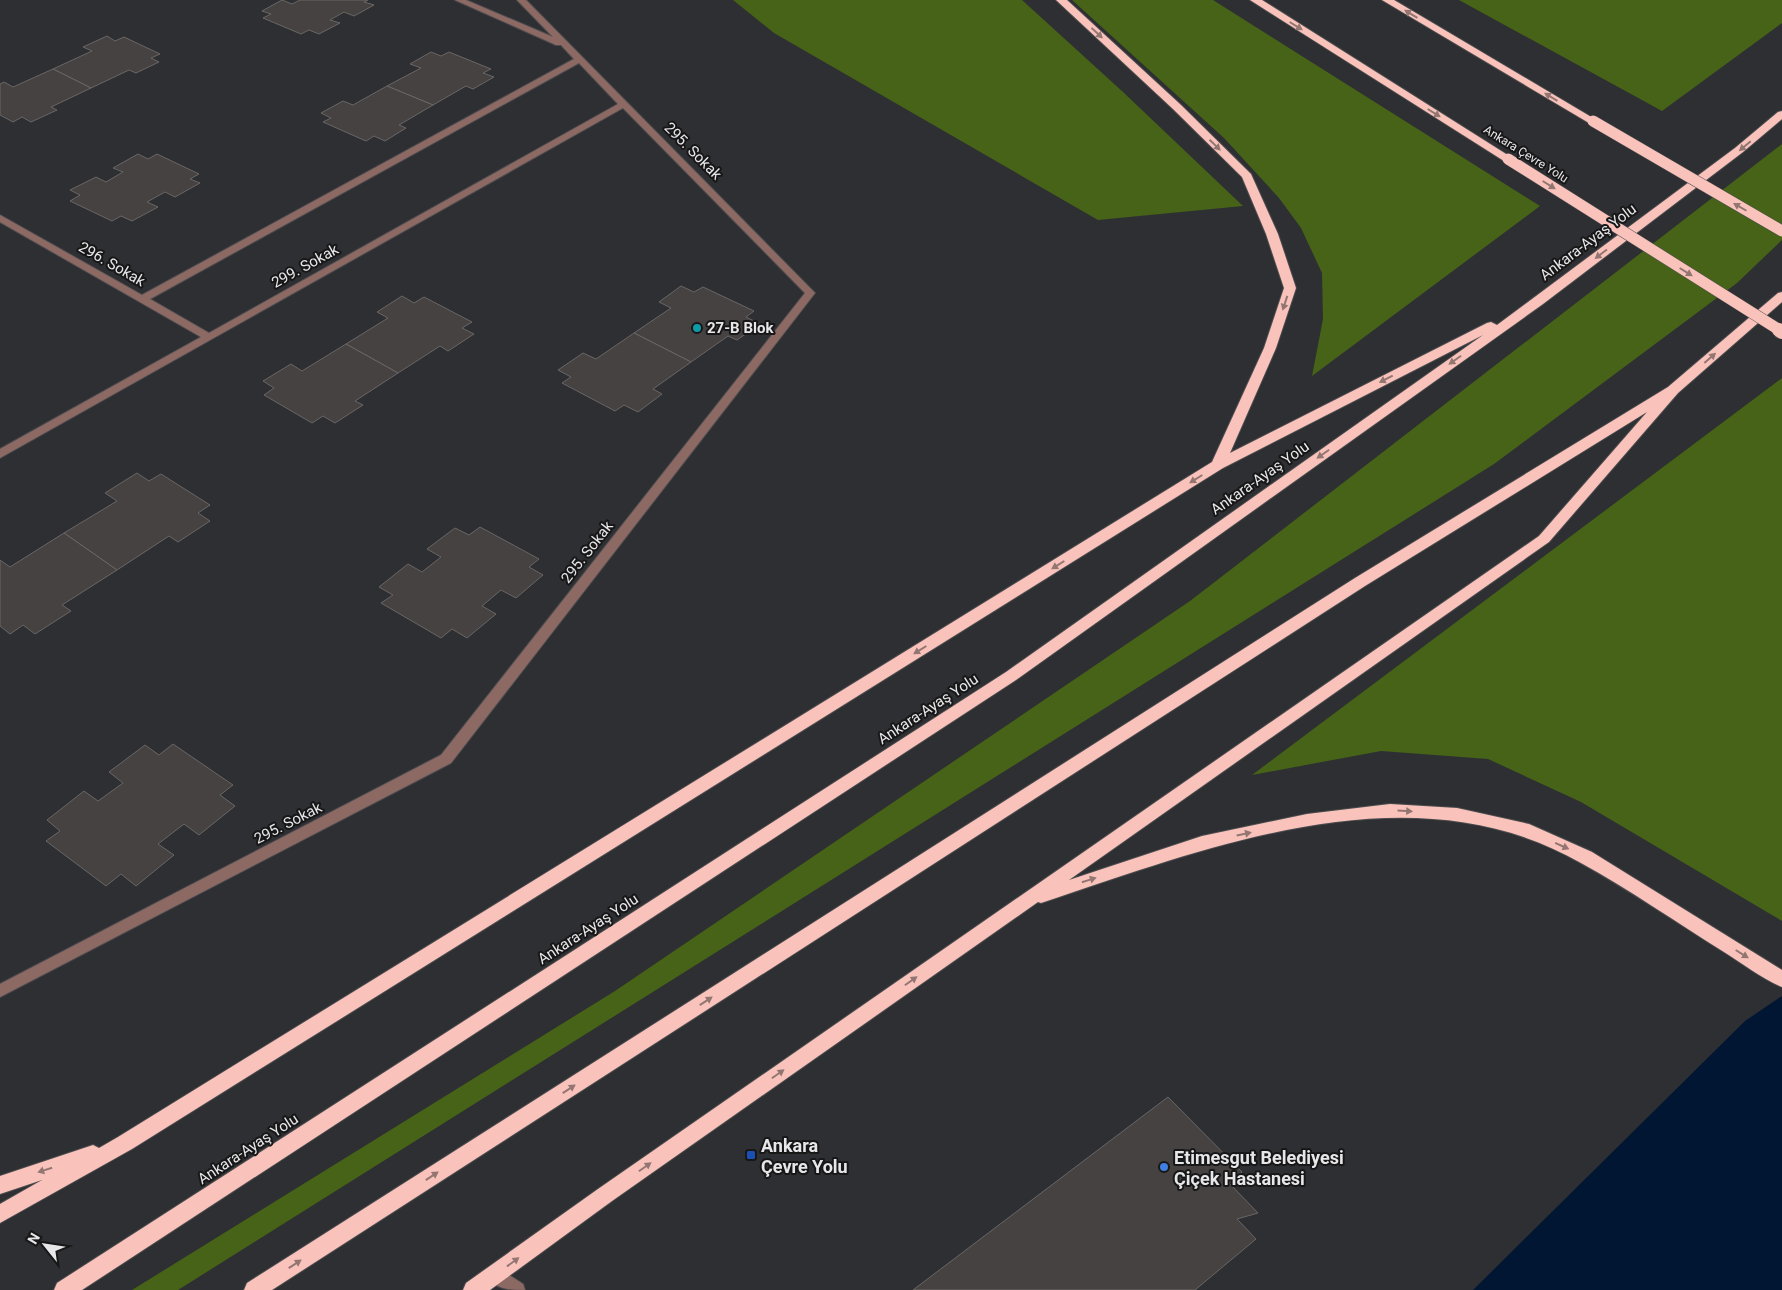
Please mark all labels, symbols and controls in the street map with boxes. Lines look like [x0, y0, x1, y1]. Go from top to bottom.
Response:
one-way arrow [1405, 10, 1418, 19]
one-way arrow [1290, 21, 1303, 31]
one-way arrow [1091, 27, 1103, 39]
one-way arrow [1545, 92, 1558, 101]
one-way arrow [1427, 108, 1441, 117]
street label: 295. Sokak [661, 119, 726, 184]
street label: Ankara Çevre Yolu [1481, 122, 1571, 186]
one-way arrow [1209, 139, 1221, 151]
one-way arrow [1738, 140, 1751, 151]
one-way arrow [1542, 180, 1556, 190]
street label: Ankara-Ayaş Yolu [1536, 200, 1640, 284]
one-way arrow [1733, 202, 1746, 211]
street label: 296. Sokak [76, 238, 149, 290]
street label: 299. Sokak [268, 240, 342, 292]
one-way arrow [1594, 249, 1608, 259]
one-way arrow [1680, 267, 1693, 276]
one-way arrow [1281, 295, 1288, 310]
place label: 27-B Blok [707, 319, 774, 337]
marker: 27-B Blok [691, 322, 703, 334]
one-way arrow [1703, 353, 1716, 364]
one-way arrow [1449, 355, 1462, 365]
one-way arrow [1379, 375, 1394, 383]
street label: Ankara-Ayaş Yolu [1207, 437, 1313, 519]
one-way arrow [1316, 449, 1330, 459]
one-way arrow [1189, 474, 1203, 484]
street label: 295. Sokak [557, 517, 617, 587]
one-way arrow [1051, 560, 1065, 569]
one-way arrow [913, 646, 926, 655]
street label: Ankara-Ayaş Yolu [874, 670, 982, 748]
street label: 295. Sokak [251, 798, 325, 848]
one-way arrow [1397, 808, 1413, 816]
one-way arrow [1237, 830, 1252, 838]
one-way arrow [1555, 843, 1569, 851]
one-way arrow [1081, 876, 1096, 883]
street label: Ankara-Ayaş Yolu [534, 890, 642, 968]
one-way arrow [1735, 950, 1748, 959]
one-way arrow [905, 976, 918, 986]
one-way arrow [699, 996, 713, 1006]
one-way arrow [771, 1069, 785, 1079]
one-way arrow [562, 1084, 576, 1093]
street label: Ankara-Ayaş Yolu [194, 1110, 302, 1188]
place label: Ankara Çevre Yolu [761, 1135, 848, 1177]
place label: Etimesgut Belediyesi Çiçek Hastanesi [1174, 1147, 1344, 1189]
marker: Ankara Çevre Yolu [745, 1149, 757, 1161]
marker: Etimesgut Belediyesi Çiçek Hastanesi [1158, 1161, 1170, 1173]
one-way arrow [638, 1162, 652, 1172]
one-way arrow [38, 1167, 53, 1174]
one-way arrow [426, 1171, 439, 1181]
north arrow [20, 1220, 70, 1270]
text: N [24, 1230, 43, 1247]
one-way arrow [506, 1256, 519, 1267]
one-way arrow [289, 1259, 302, 1268]

